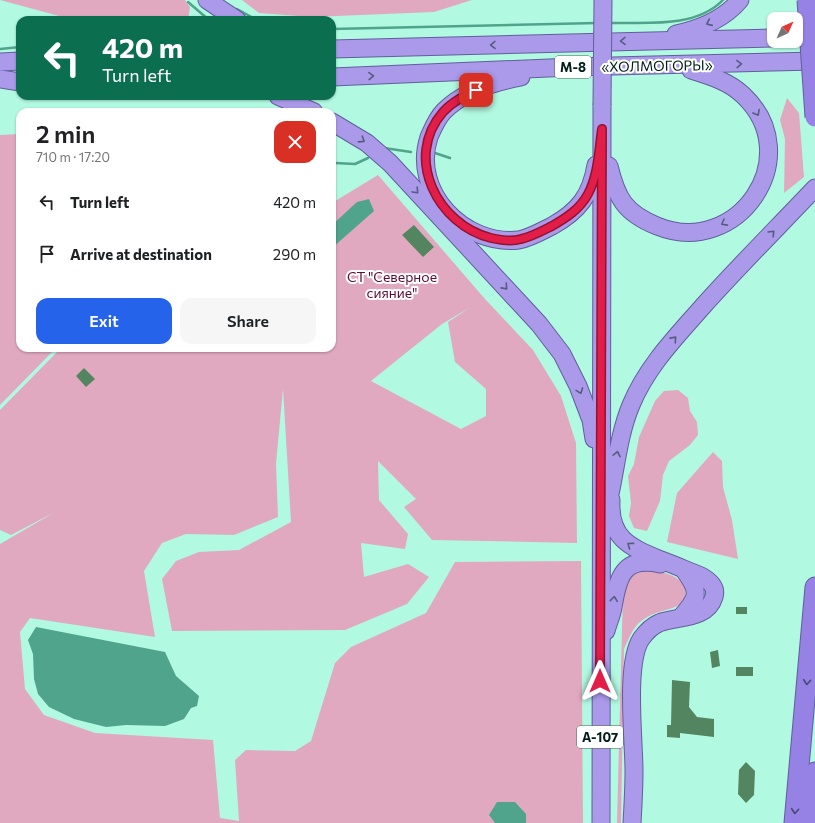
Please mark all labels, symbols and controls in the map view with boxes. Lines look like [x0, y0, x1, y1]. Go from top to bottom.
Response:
north arrow [767, 12, 803, 48]
map controls [767, 12, 803, 48]
one-way arrow [706, 18, 714, 26]
text: 420 m [102, 30, 183, 64]
icon: left [36, 32, 88, 84]
one-way arrow [620, 37, 626, 46]
one-way arrow [490, 40, 496, 49]
road number: М-8 [555, 56, 591, 78]
street label: «ХОЛМОГОРЫ» [601, 56, 713, 75]
one-way arrow [736, 59, 742, 68]
text: Turn left [102, 64, 171, 86]
one-way arrow [368, 71, 374, 80]
pin [459, 73, 493, 107]
icon: arrive [465, 79, 487, 101]
one-way arrow [752, 109, 759, 116]
text: 2 min [36, 119, 95, 148]
button: close [274, 121, 316, 163]
one-way arrow [358, 135, 365, 143]
text: 710 m · 17:20 [36, 149, 110, 165]
one-way arrow [411, 187, 418, 194]
icon: left [36, 191, 58, 213]
text: Turn left [70, 193, 129, 211]
text: 420 m [273, 193, 316, 211]
one-way arrow [721, 218, 728, 225]
one-way arrow [767, 230, 775, 238]
icon: arrive [36, 243, 58, 265]
text: Arrive at destination [70, 245, 212, 263]
text: 290 m [273, 245, 316, 263]
park label: СТ "Северное сияние" [347, 268, 437, 301]
one-way arrow [500, 282, 507, 290]
button: Exit [36, 298, 172, 344]
button: Share [180, 298, 316, 344]
one-way arrow [669, 336, 677, 344]
one-way arrow [576, 388, 584, 395]
one-way arrow [613, 451, 621, 457]
one-way arrow [627, 542, 634, 550]
one-way arrow [609, 596, 618, 602]
position arrow [579, 660, 621, 702]
one-way arrow [803, 679, 812, 685]
road number: А-107 [577, 726, 623, 748]
one-way arrow [791, 808, 800, 814]

